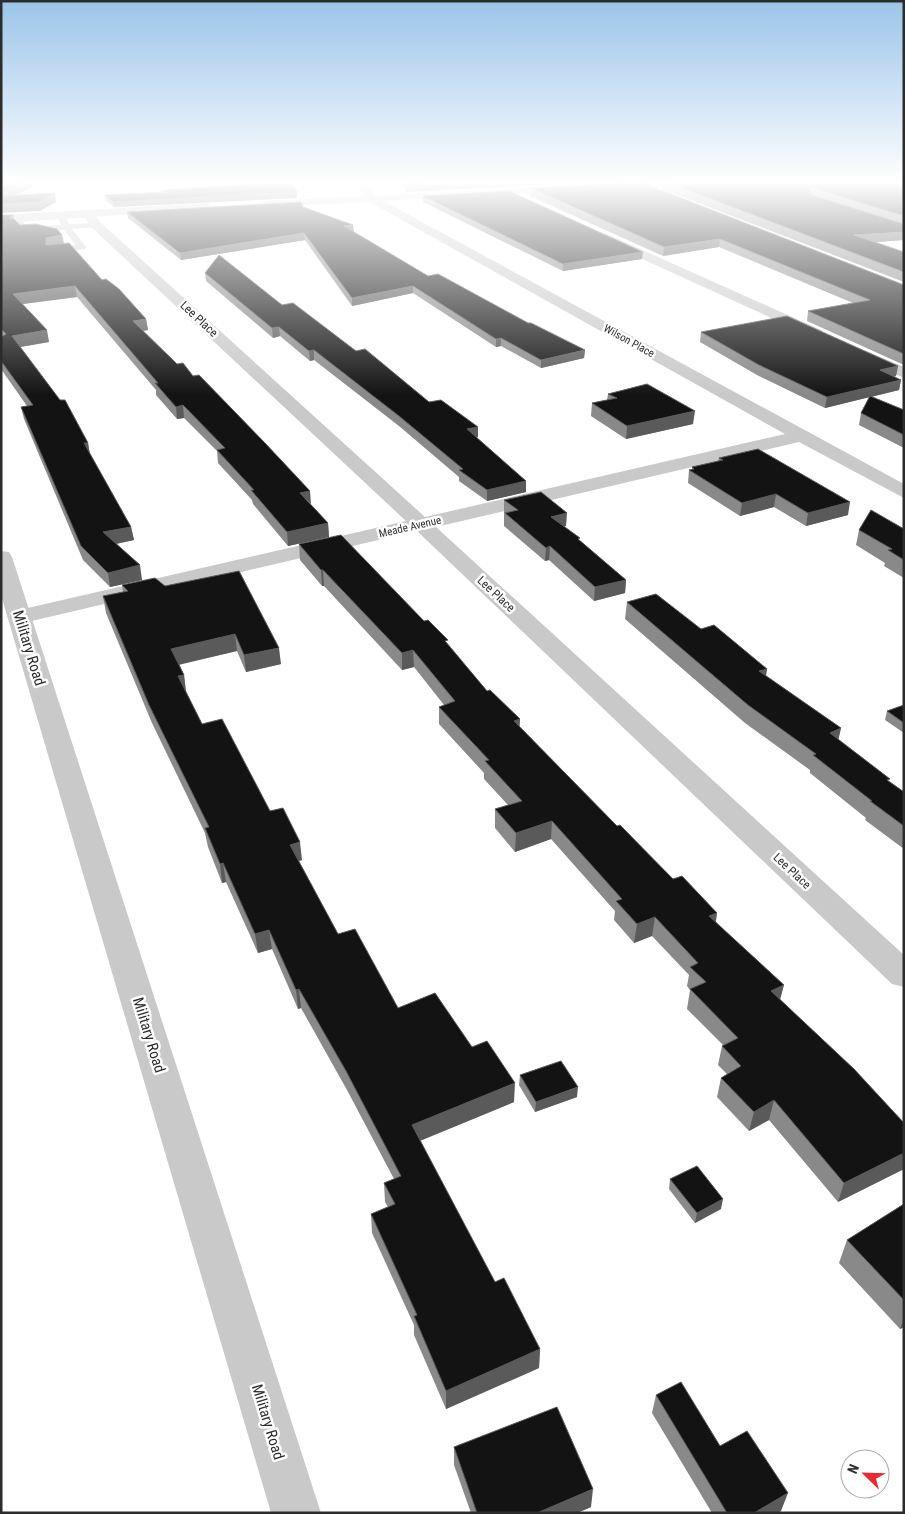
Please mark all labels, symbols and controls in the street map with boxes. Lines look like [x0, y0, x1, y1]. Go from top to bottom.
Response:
street label: Lee Place [177, 298, 221, 340]
street label: Wilson Place [601, 322, 657, 360]
street label: Meade Avenue [378, 514, 442, 540]
street label: Lee Place [474, 573, 518, 615]
street label: Military Road [9, 608, 49, 688]
street label: Lee Place [770, 850, 814, 892]
street label: Military Road [129, 995, 169, 1075]
street label: Military Road [248, 1382, 288, 1462]
north arrow [840, 1449, 890, 1499]
text: N [844, 1462, 862, 1476]

